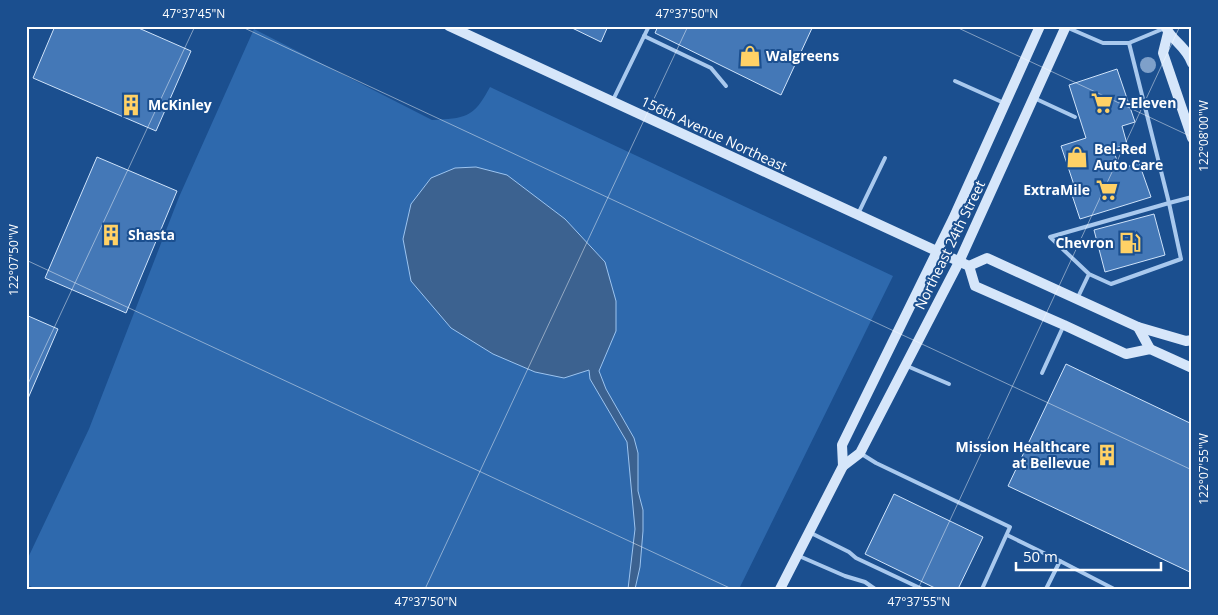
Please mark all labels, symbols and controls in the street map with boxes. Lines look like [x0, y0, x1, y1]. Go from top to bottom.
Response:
text: 47°37'45"N [163, 5, 225, 22]
text: 47°37'50"N [656, 5, 718, 22]
shop icon: Walgreens [737, 43, 763, 69]
place label: Walgreens [766, 46, 839, 65]
supermarket icon: 7-Eleven [1089, 90, 1115, 116]
street label: 156th Avenue Northeast [638, 91, 790, 176]
building icon: McKinley [118, 92, 144, 118]
place label: 7-Eleven [1118, 93, 1176, 112]
place label: McKinley [148, 95, 212, 114]
text: 122°08'00"W [1195, 100, 1212, 172]
place label: Bel-Red Auto Care [1094, 139, 1163, 174]
shop icon: Bel-Red Auto Care [1064, 144, 1090, 170]
street label: Northeast 24th Street [910, 177, 989, 313]
supermarket icon: ExtraMile [1094, 177, 1120, 203]
place label: ExtraMile [1023, 180, 1090, 199]
building icon: Shasta [98, 222, 124, 248]
text: 122°07'50"W [5, 224, 22, 296]
place label: Shasta [128, 225, 175, 244]
fuel station icon: Chevron [1117, 230, 1143, 256]
place label: Chevron [1055, 233, 1114, 252]
text: 122°07'55"W [1195, 433, 1212, 505]
place label: Mission Healthcare at Bellevue [956, 437, 1090, 472]
building icon: Mission Healthcare at Bellevue [1094, 442, 1120, 468]
scale bar [1016, 540, 1160, 572]
text: 50 m [1023, 546, 1058, 566]
text: 47°37'50"N [395, 593, 457, 610]
text: 47°37'55"N [888, 593, 950, 610]

